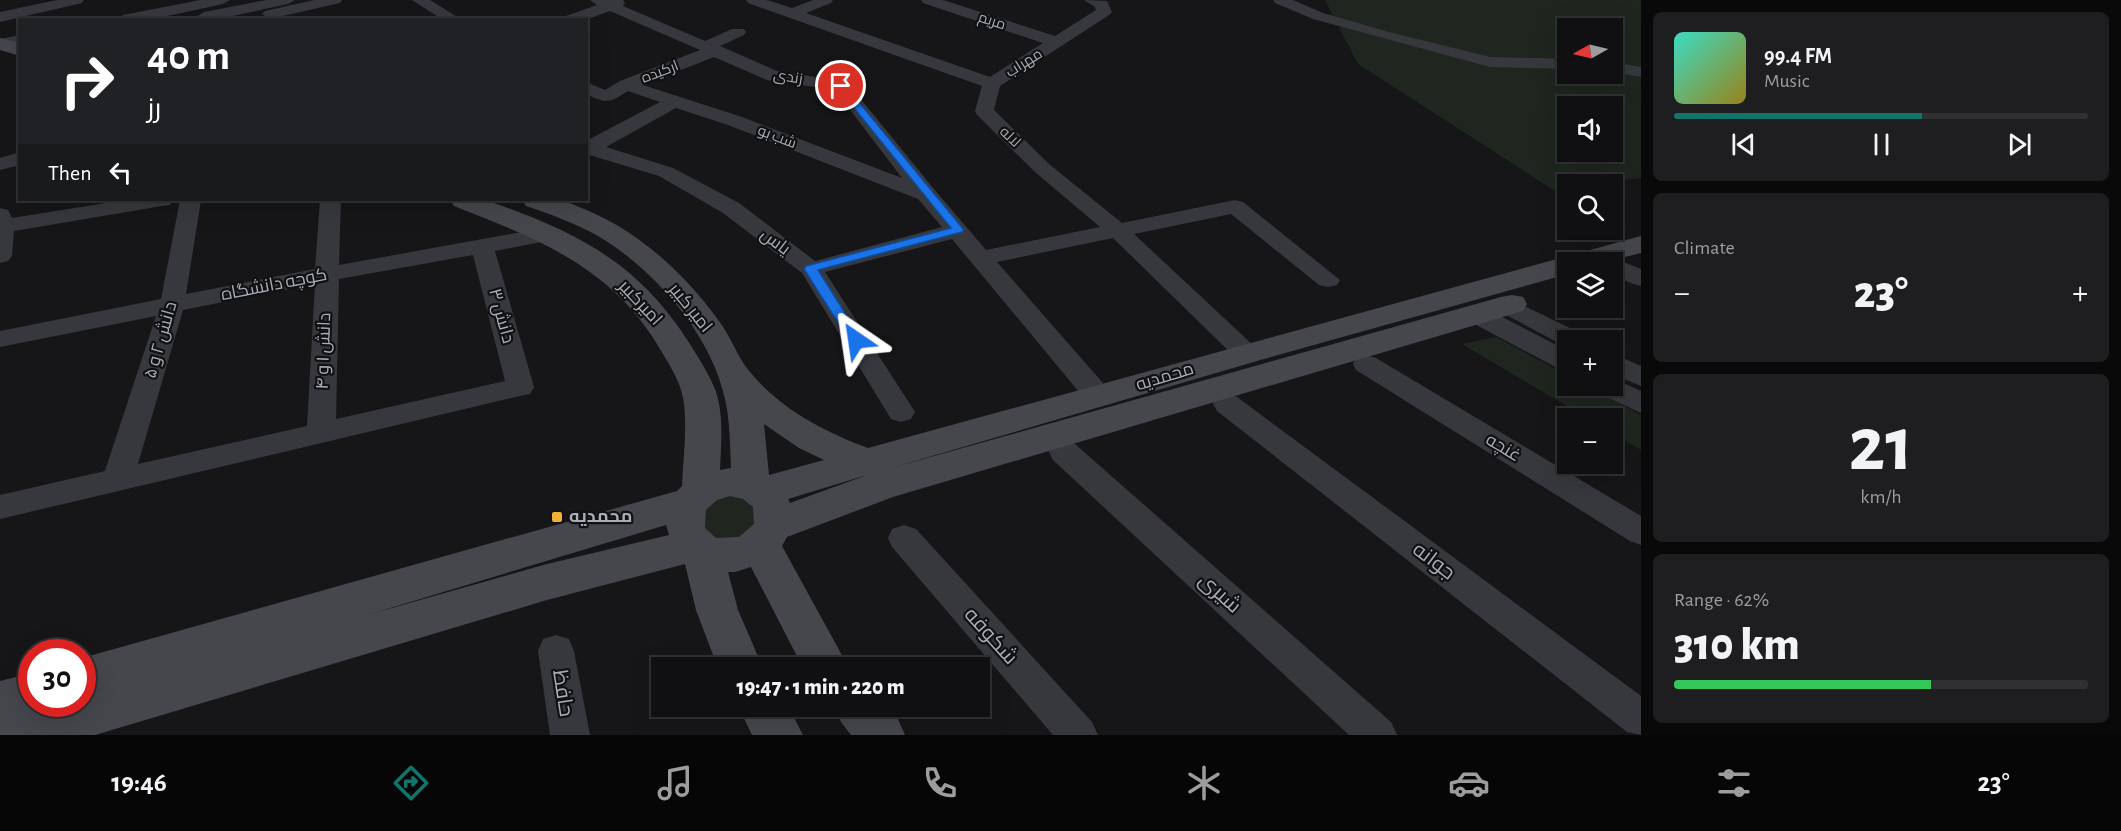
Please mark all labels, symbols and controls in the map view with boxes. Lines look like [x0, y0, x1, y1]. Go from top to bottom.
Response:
street label: مریم [976, 10, 1008, 34]
north arrow [1557, 18, 1623, 84]
map controls [1557, 18, 1623, 474]
text: 40 m [147, 35, 230, 77]
icon: right [48, 42, 126, 120]
text: 99.4 FM [1764, 45, 1832, 67]
street label: مهراب [1003, 46, 1046, 82]
street label: ارکیده [639, 58, 681, 87]
pin [815, 60, 866, 111]
street label: زندی [772, 67, 804, 89]
icon: arrive [824, 69, 857, 102]
text: Music [1764, 71, 1810, 91]
text: رز [147, 95, 161, 122]
button: sound [1557, 96, 1623, 162]
street label: شب بو [755, 122, 799, 152]
street label: لاله [997, 124, 1023, 150]
icon: previous [1727, 128, 1760, 161]
icon: pause [1865, 128, 1898, 161]
icon: next [2003, 128, 2036, 161]
icon: left [104, 156, 137, 189]
text: Then [48, 162, 92, 184]
button: search [1557, 174, 1623, 240]
street label: یاس [756, 225, 793, 260]
text: Climate [1674, 238, 1735, 258]
button: layers [1557, 252, 1623, 318]
street label: کوچه دانشگاه [219, 265, 329, 306]
text: 23° [1854, 271, 1908, 316]
street label: امیرکبیر [613, 276, 665, 330]
text: − [1674, 277, 1690, 310]
text: + [2072, 277, 2088, 310]
street label: امیر کبیر [664, 279, 715, 337]
street label: دانش ۳ [484, 286, 518, 346]
street label: دانش ۲ و ۵ [141, 299, 181, 381]
position arrow [824, 308, 888, 372]
street label: دانش ۱ و ۴ [313, 312, 335, 390]
button: + [1557, 330, 1623, 396]
street label: محمدیه [1134, 360, 1196, 394]
text: 21 [1849, 407, 1913, 485]
button: − [1557, 408, 1623, 474]
street label: غنچه [1481, 431, 1524, 467]
text: km/h [1860, 487, 1902, 507]
place label: محمدیه [569, 508, 632, 526]
marker: محمدیه [550, 510, 564, 524]
street label: جوانه [1408, 538, 1459, 584]
street label: شیری [1194, 569, 1245, 619]
text: Range · 62% [1674, 590, 1769, 610]
street label: شکوفه [960, 604, 1022, 669]
text: 310 km [1674, 623, 1800, 668]
speed limit sign: 30 [18, 639, 96, 717]
street label: حافظ [549, 668, 577, 718]
text: 19:47 · 1 min · 220 m [737, 676, 904, 698]
icon: directions [390, 762, 432, 804]
icon: music [654, 762, 696, 804]
icon: phone [919, 762, 961, 804]
icon: climate [1183, 762, 1225, 804]
icon: car [1448, 762, 1490, 804]
icon: filters [1713, 762, 1755, 804]
text: 19:46 [111, 769, 167, 796]
text: 23° [1977, 769, 2010, 796]

